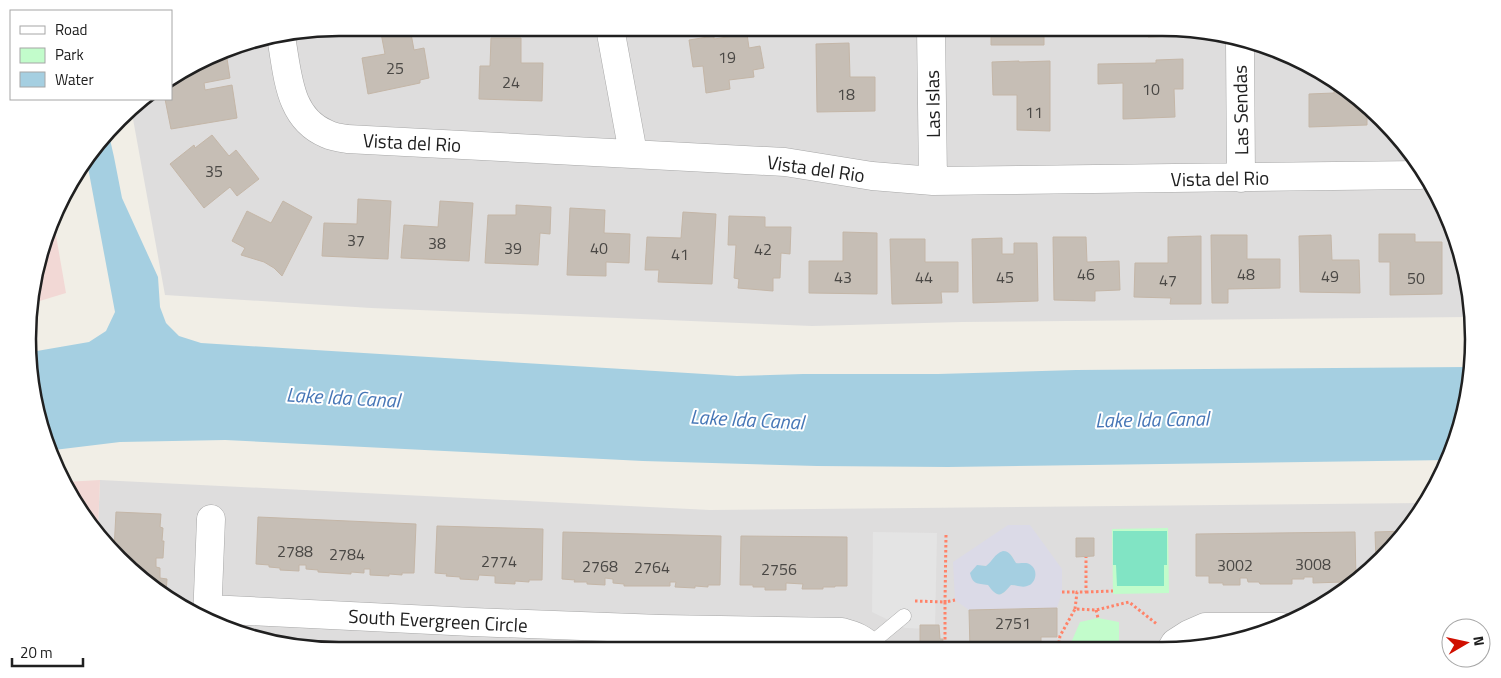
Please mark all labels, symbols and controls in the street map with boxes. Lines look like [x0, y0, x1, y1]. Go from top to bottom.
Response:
legend [10, 10, 172, 100]
text: Road [55, 18, 87, 41]
text: Park [55, 43, 84, 66]
house number: 19 [718, 45, 736, 69]
house number: 25 [386, 56, 404, 80]
street label: Las Sendas [1225, 65, 1255, 155]
text: Water [55, 68, 94, 91]
house number: 24 [502, 70, 520, 94]
street label: Las Islas [917, 70, 947, 138]
house number: 10 [1142, 77, 1160, 101]
house number: 18 [837, 82, 855, 106]
house number: 11 [1025, 100, 1043, 124]
street label: Vista del Rio [362, 125, 462, 159]
street label: Vista del Rio [765, 147, 867, 189]
house number: 35 [205, 159, 223, 183]
street label: Vista del Rio [1170, 163, 1270, 193]
house number: 37 [347, 228, 365, 252]
house number: 38 [428, 231, 446, 255]
house number: 39 [504, 236, 522, 260]
house number: 40 [590, 236, 608, 260]
house number: 42 [754, 237, 772, 261]
house number: 41 [671, 242, 689, 266]
house number: 46 [1077, 262, 1095, 286]
house number: 48 [1237, 262, 1255, 286]
house number: 49 [1321, 264, 1339, 288]
house number: 43 [834, 265, 852, 289]
house number: 44 [915, 265, 933, 289]
house number: 45 [996, 265, 1014, 289]
house number: 50 [1407, 266, 1425, 290]
house number: 47 [1159, 268, 1177, 292]
water label: Lake Ida Canal [285, 379, 403, 416]
water label: Lake Ida Canal [689, 401, 807, 438]
water label: Lake Ida Canal [1095, 402, 1212, 435]
house number: 2788 [277, 539, 313, 563]
house number: 2784 [329, 542, 365, 566]
house number: 2774 [481, 549, 517, 573]
house number: 3008 [1295, 552, 1331, 576]
house number: 3002 [1217, 553, 1253, 577]
house number: 2768 [582, 554, 618, 578]
house number: 2764 [634, 555, 670, 579]
house number: 2756 [761, 557, 797, 581]
street label: South Evergreen Circle [348, 601, 528, 639]
house number: 2751 [995, 611, 1031, 635]
north arrow [1441, 618, 1491, 668]
text: N [1468, 634, 1490, 647]
scale bar [12, 636, 84, 668]
text: 20 m [20, 641, 53, 664]

